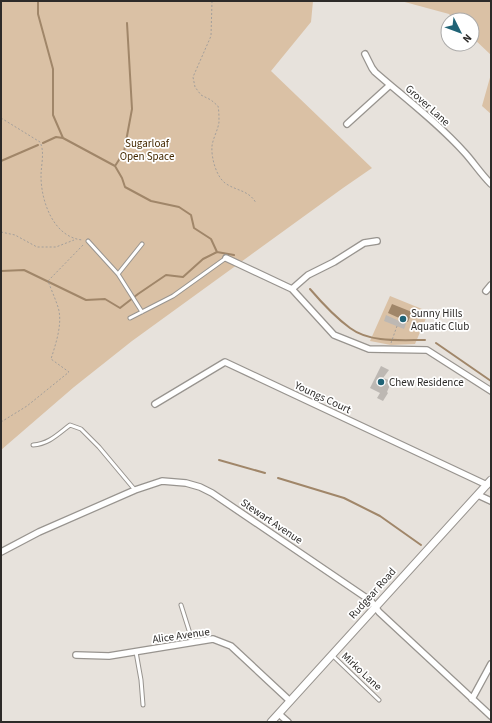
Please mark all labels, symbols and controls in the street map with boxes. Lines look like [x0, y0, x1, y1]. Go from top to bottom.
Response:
north arrow [440, 12, 480, 52]
text: N [459, 31, 475, 46]
street label: Grover Lane [402, 81, 454, 130]
park label: Sugarloaf Open Space [120, 136, 175, 164]
place label: Sunny Hills Aquatic Club [411, 306, 469, 334]
marker: Sunny Hills Aquatic Club [398, 314, 408, 324]
place label: Chew Residence [389, 375, 464, 390]
street label: Youngs Court [291, 377, 354, 417]
marker: Chew Residence [376, 377, 386, 387]
street label: Stewart Avenue [238, 495, 306, 548]
street label: Rudgear Road [345, 564, 399, 622]
street label: Alice Avenue [151, 624, 211, 647]
street label: Mirko Lane [338, 649, 386, 694]

